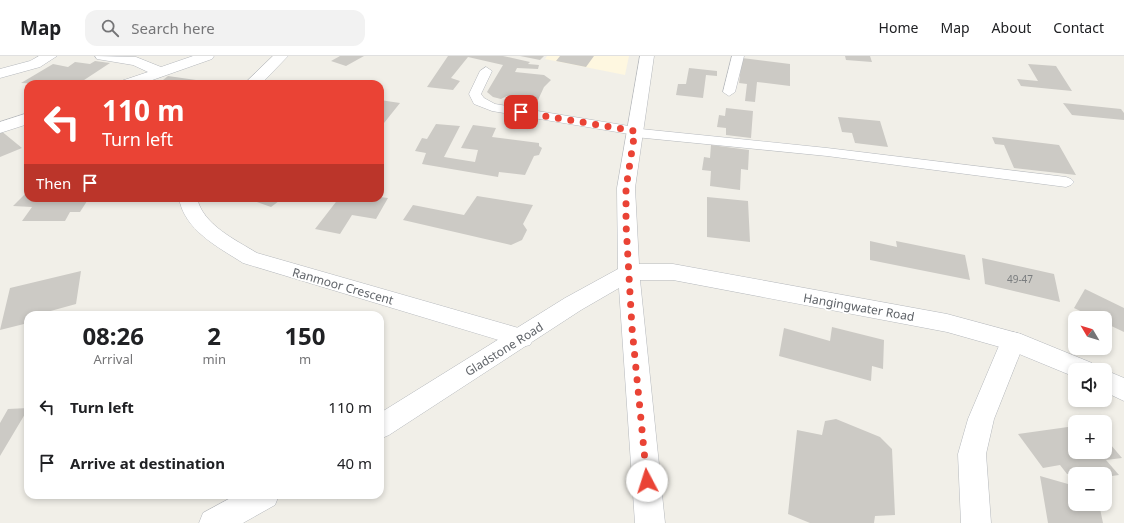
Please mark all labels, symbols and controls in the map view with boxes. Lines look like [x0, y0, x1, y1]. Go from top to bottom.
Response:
search box [85, 10, 365, 46]
text: Map [20, 15, 61, 41]
icon: search [99, 17, 121, 39]
text: Search here [131, 18, 215, 38]
text: Home [879, 18, 918, 37]
text: Map [940, 18, 970, 37]
text: About [992, 18, 1031, 37]
text: Contact [1053, 18, 1104, 37]
text: 110 m [102, 91, 185, 129]
pin [504, 95, 538, 129]
icon: left [36, 96, 88, 148]
icon: arrive [510, 101, 532, 123]
text: Turn left [102, 127, 173, 151]
icon: arrive [79, 172, 101, 194]
text: Then [36, 173, 71, 193]
street label: Ranmoor Crescent [290, 263, 396, 309]
house number: 49-47 [1007, 272, 1033, 286]
street label: Hangingwater Road [802, 289, 916, 325]
north arrow [1068, 311, 1112, 355]
map controls [1068, 311, 1112, 511]
street label: Gladstone Road [462, 318, 546, 380]
text: 08:26 [82, 319, 144, 352]
text: 2 [207, 319, 221, 352]
text: 150 [284, 319, 326, 352]
text: Arrival [93, 350, 133, 368]
text: min [202, 350, 226, 368]
text: m [299, 350, 311, 368]
button: sound [1068, 363, 1112, 407]
icon: left [36, 396, 58, 418]
text: Turn left [70, 397, 134, 417]
text: 110 m [328, 397, 372, 417]
button: + [1068, 415, 1112, 459]
icon: arrive [36, 452, 58, 474]
text: Arrive at destination [70, 453, 225, 473]
text: 40 m [337, 453, 372, 473]
position arrow [626, 460, 668, 502]
button: − [1068, 467, 1112, 511]

